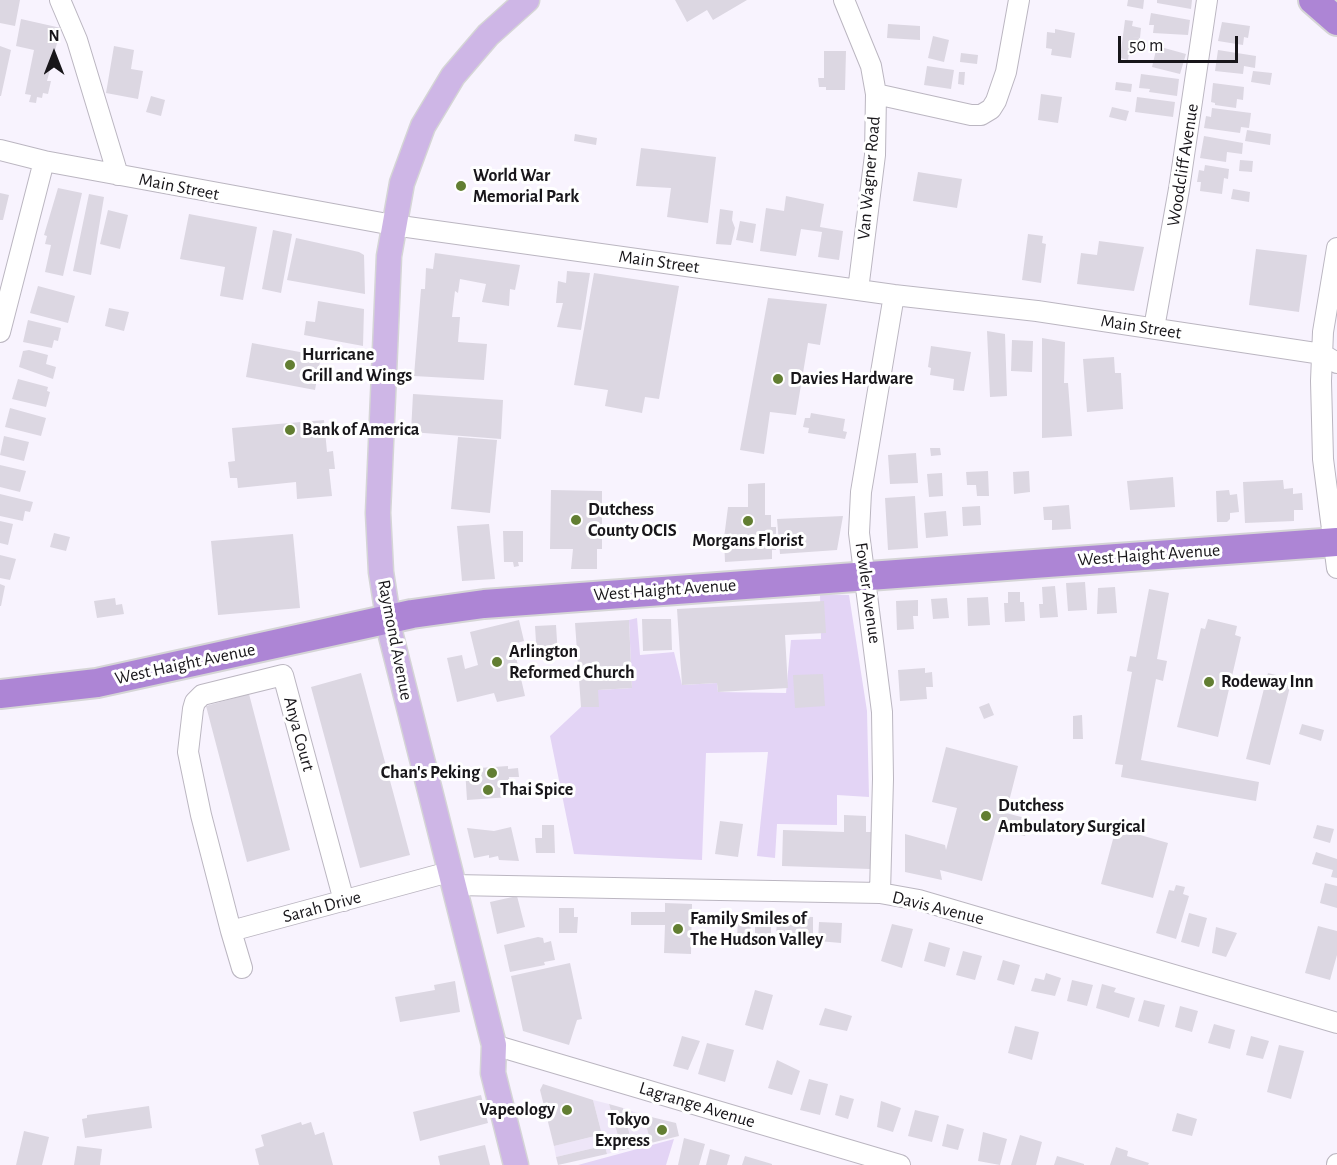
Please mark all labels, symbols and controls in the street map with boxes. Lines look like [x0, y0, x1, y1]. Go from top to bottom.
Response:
north arrow [24, 24, 84, 84]
scale bar [1121, 24, 1241, 62]
text: N [48, 28, 60, 44]
text: 50 m [1129, 37, 1163, 55]
street label: Woodcliff Avenue [1163, 102, 1203, 228]
street label: Van Wagner Road [853, 115, 885, 241]
place label: World War Memorial Park [473, 165, 579, 207]
street label: Main Street [137, 169, 221, 205]
marker: World War Memorial Park [454, 179, 468, 193]
street label: Main Street [617, 246, 701, 278]
street label: Main Street [1099, 310, 1183, 344]
place label: Hurricane Grill and Wings [302, 344, 412, 386]
marker: Hurricane Grill and Wings [283, 358, 297, 372]
place label: Davies Hardware [790, 368, 913, 390]
marker: Davies Hardware [771, 372, 785, 386]
place label: Bank of America [302, 419, 419, 441]
marker: Bank of America [283, 423, 297, 437]
place label: Dutchess County OCIS [588, 499, 677, 542]
marker: Dutchess County OCIS [569, 513, 583, 527]
marker: Morgans Florist [741, 514, 755, 528]
place label: Morgans Florist [692, 530, 804, 552]
street label: West Haight Avenue [1077, 539, 1221, 571]
street label: Fowler Avenue [850, 541, 886, 645]
street label: West Haight Avenue [593, 574, 737, 606]
street label: Raymond Avenue [373, 578, 417, 702]
street label: West Haight Avenue [113, 639, 257, 689]
place label: Arlington Reformed Church [509, 641, 634, 684]
marker: Arlington Reformed Church [490, 655, 504, 669]
place label: Rodeway Inn [1221, 671, 1314, 693]
marker: Rodeway Inn [1202, 675, 1216, 689]
street label: Anya Court [279, 694, 319, 774]
place label: Chan's Peking [381, 762, 480, 784]
marker: Chan's Peking [485, 766, 499, 780]
place label: Thai Spice [500, 779, 573, 801]
marker: Thai Spice [481, 783, 495, 797]
place label: Dutchess Ambulatory Surgical [998, 795, 1146, 838]
marker: Dutchess Ambulatory Surgical [979, 809, 993, 823]
street label: Sarah Drive [281, 886, 363, 928]
street label: Davis Avenue [890, 886, 986, 930]
place label: Family Smiles of The Hudson Valley [690, 908, 823, 950]
marker: Family Smiles of The Hudson Valley [671, 922, 685, 936]
street label: Lagrange Avenue [636, 1077, 758, 1133]
place label: Vapeology [479, 1099, 555, 1121]
marker: Vapeology [560, 1103, 574, 1117]
place label: Tokyo Express [595, 1109, 650, 1152]
marker: Tokyo Express [655, 1123, 669, 1137]

